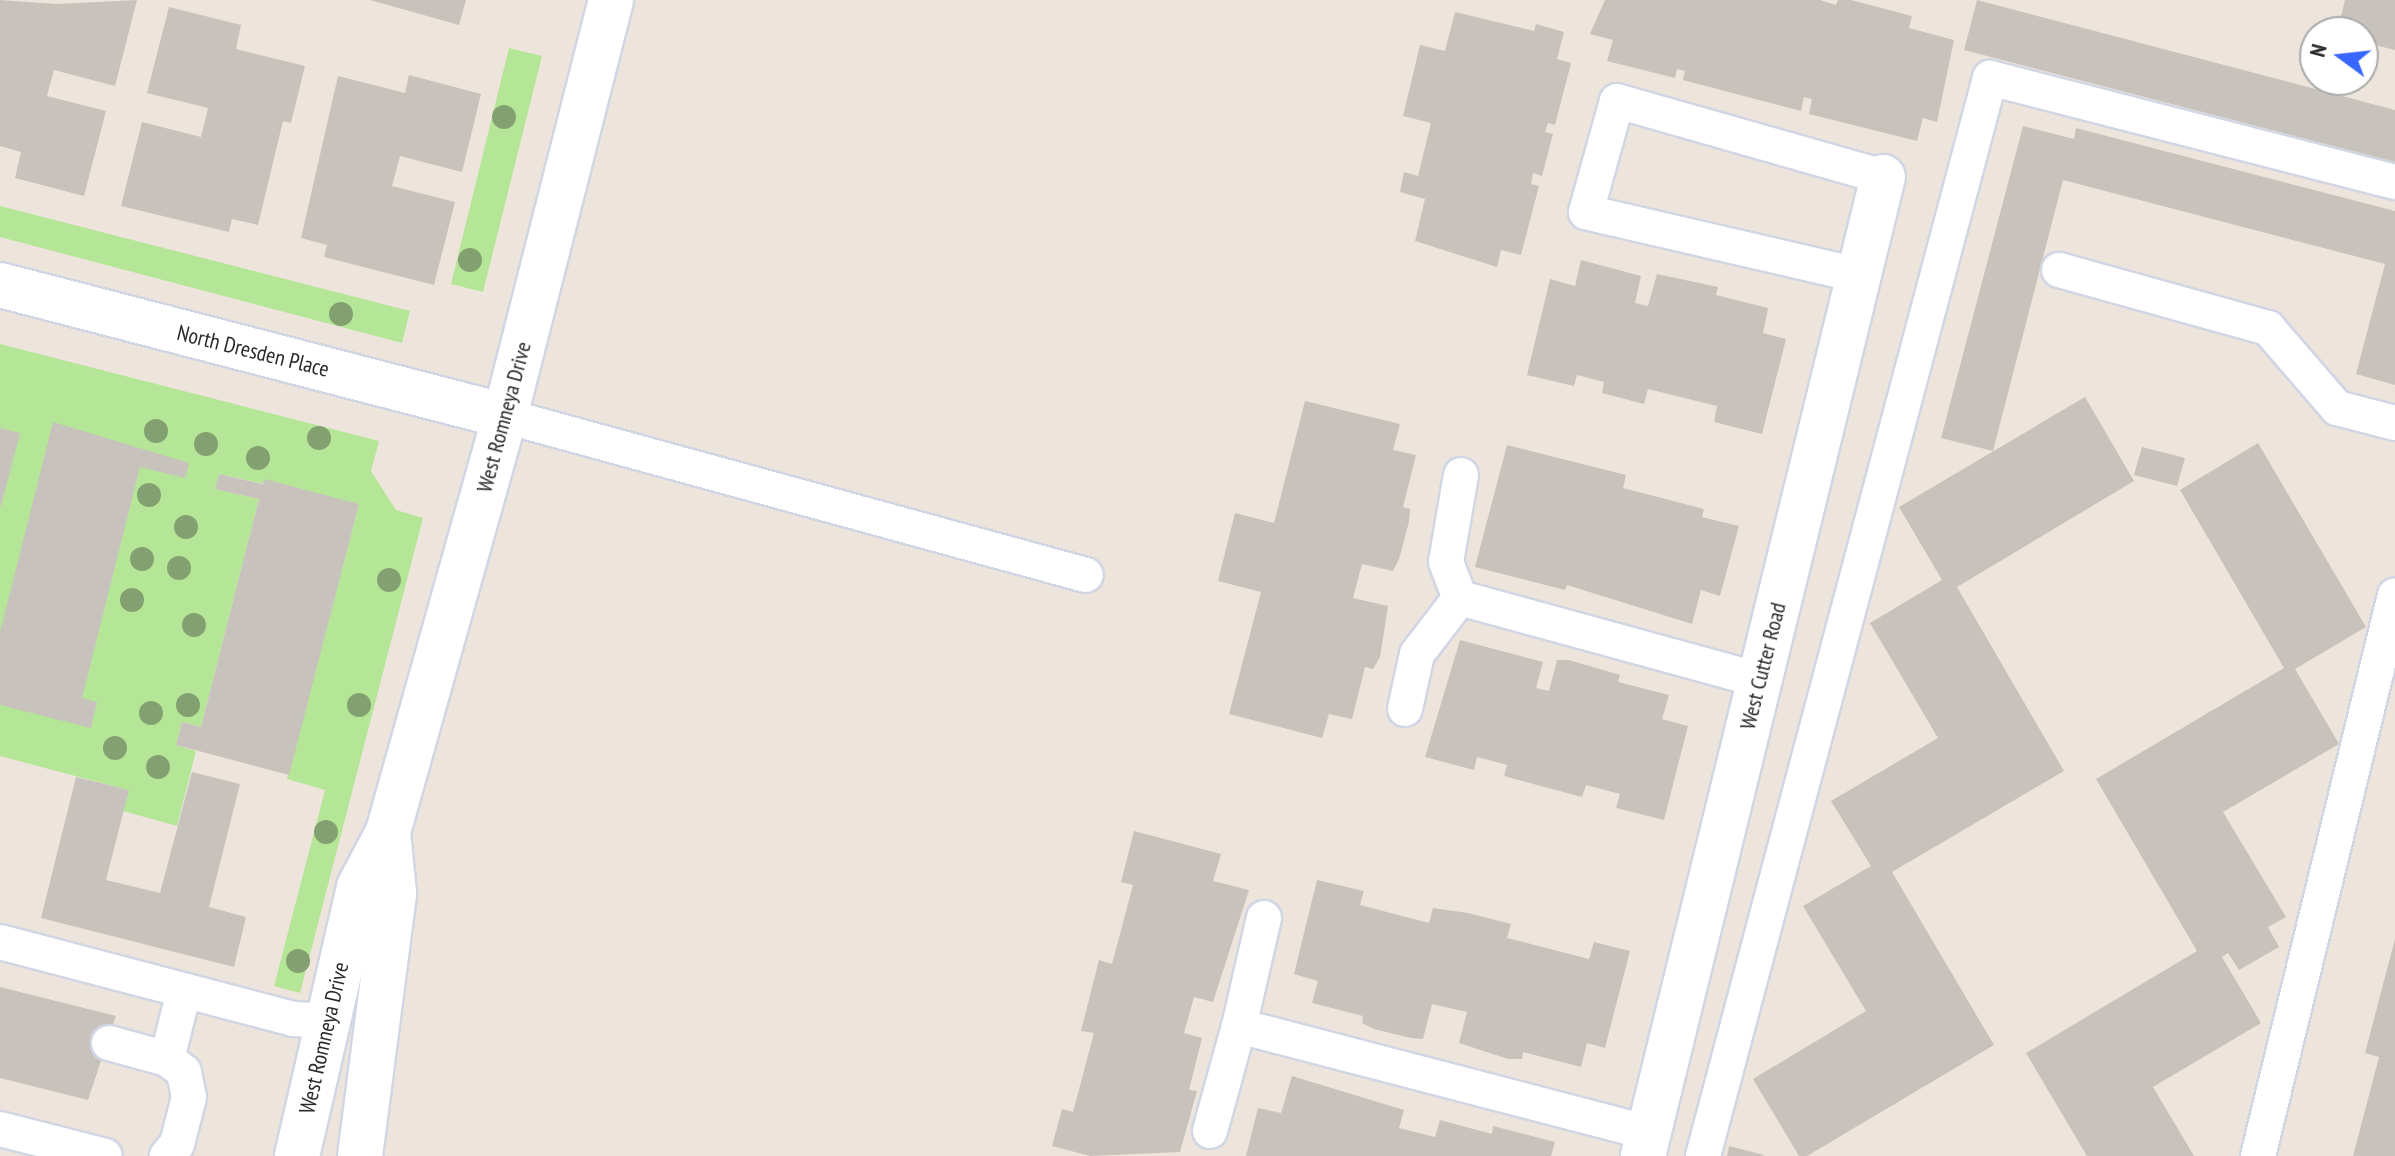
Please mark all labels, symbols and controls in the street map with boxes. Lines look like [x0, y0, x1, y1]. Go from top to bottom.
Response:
north arrow [2299, 16, 2379, 96]
text: N [2303, 41, 2333, 60]
street label: North Dresden Place [174, 319, 332, 383]
street label: West Romneya Drive [471, 339, 537, 495]
street label: West Cutter Road [1734, 600, 1792, 732]
street label: West Romneya Drive [294, 960, 354, 1116]

